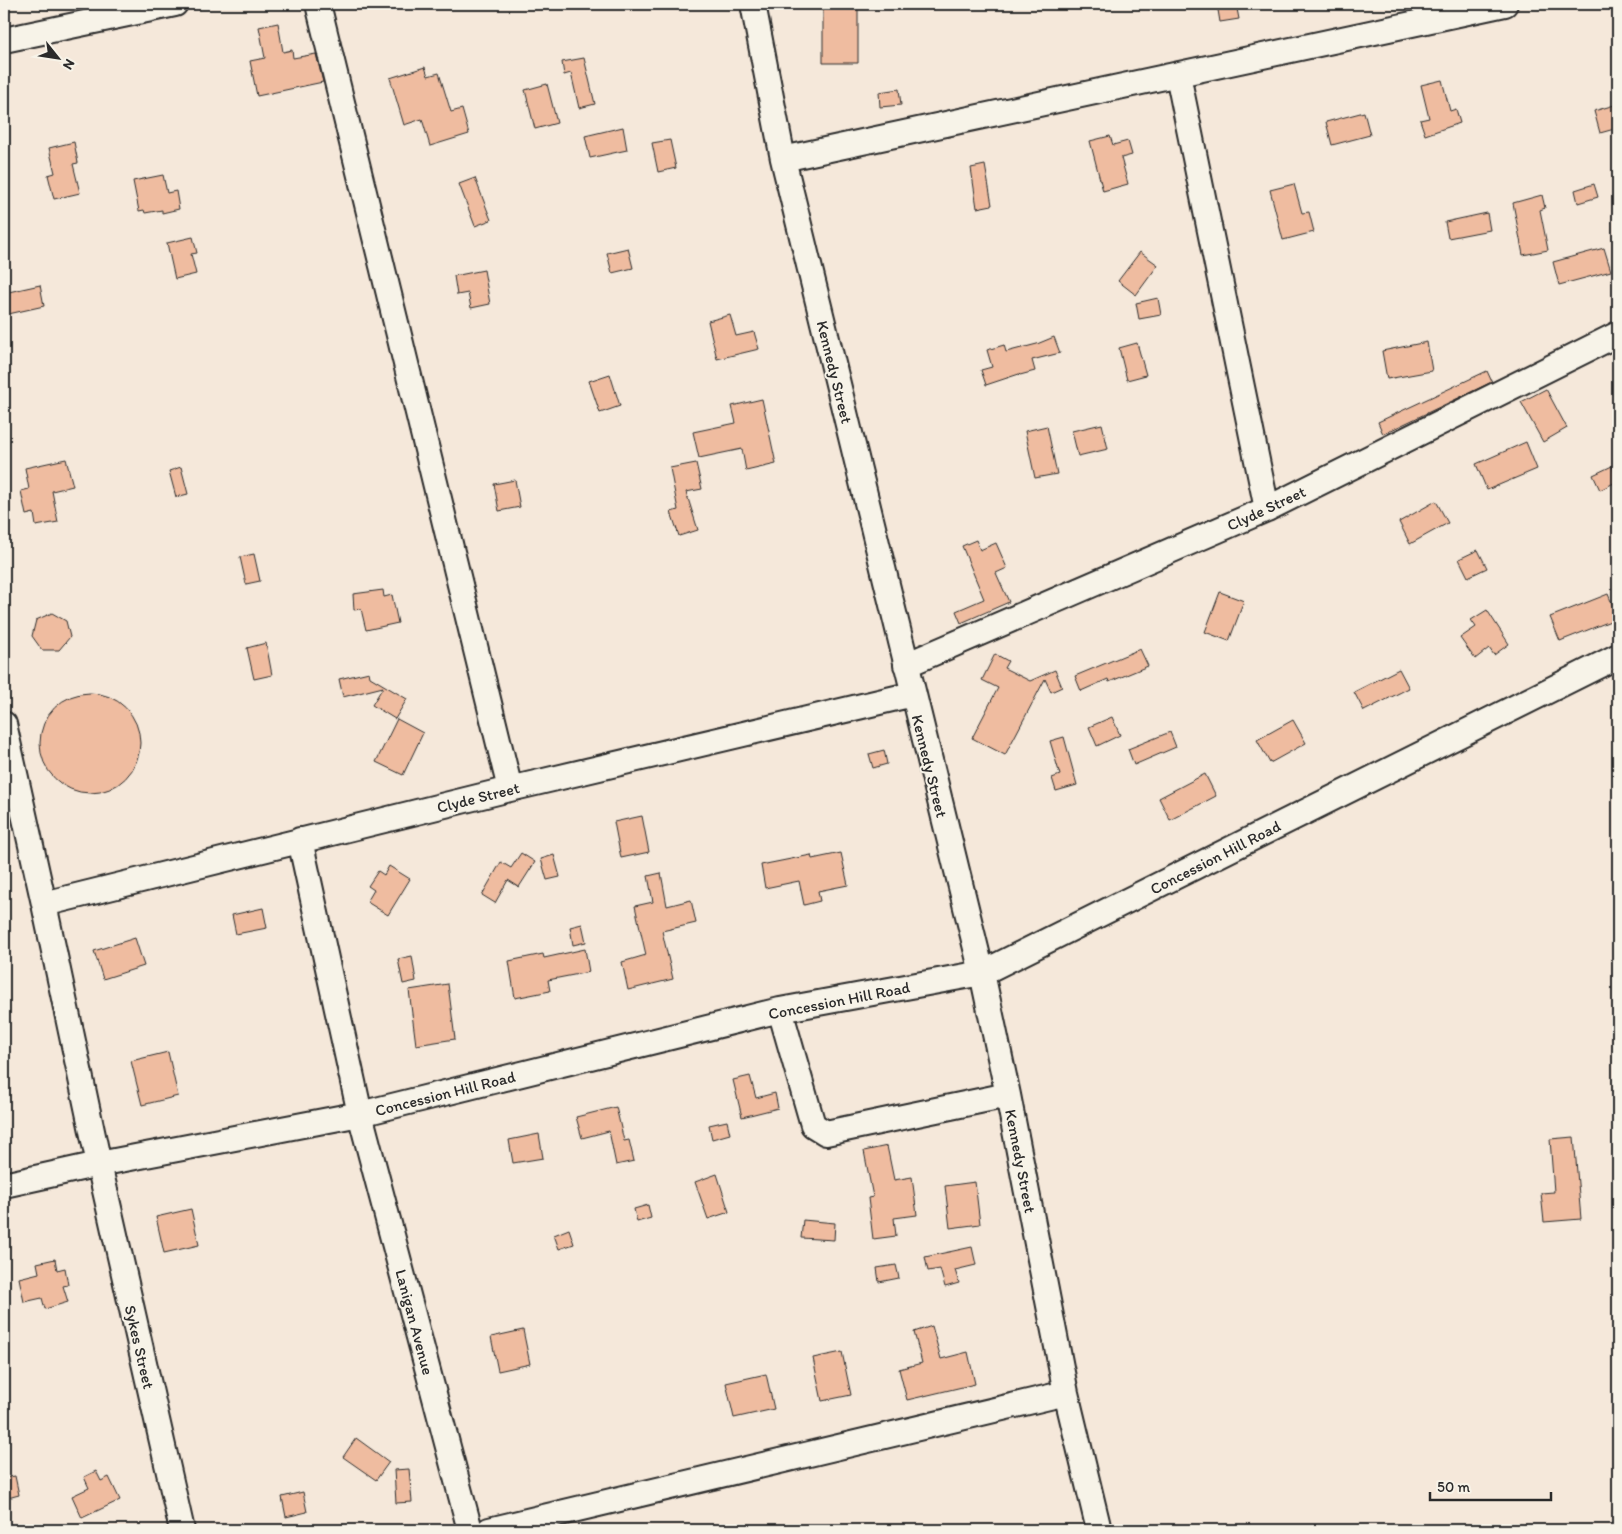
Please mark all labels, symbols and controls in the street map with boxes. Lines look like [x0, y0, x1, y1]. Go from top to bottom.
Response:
north arrow [32, 32, 82, 82]
text: N [59, 56, 79, 73]
street label: Kennedy Street [813, 319, 856, 426]
street label: Clyde Street [1224, 482, 1309, 535]
street label: Kennedy Street [908, 713, 951, 820]
street label: Clyde Street [435, 778, 521, 817]
street label: Concession Hill Road [1147, 816, 1284, 899]
street label: Concession Hill Road [767, 977, 912, 1024]
street label: Concession Hill Road [373, 1067, 518, 1120]
street label: Kennedy Street [1001, 1108, 1040, 1215]
street label: Lanigan Avenue [391, 1267, 438, 1377]
street label: Sykes Street [121, 1303, 158, 1391]
scale bar [1430, 1469, 1551, 1501]
text: 50 m [1437, 1478, 1470, 1496]

